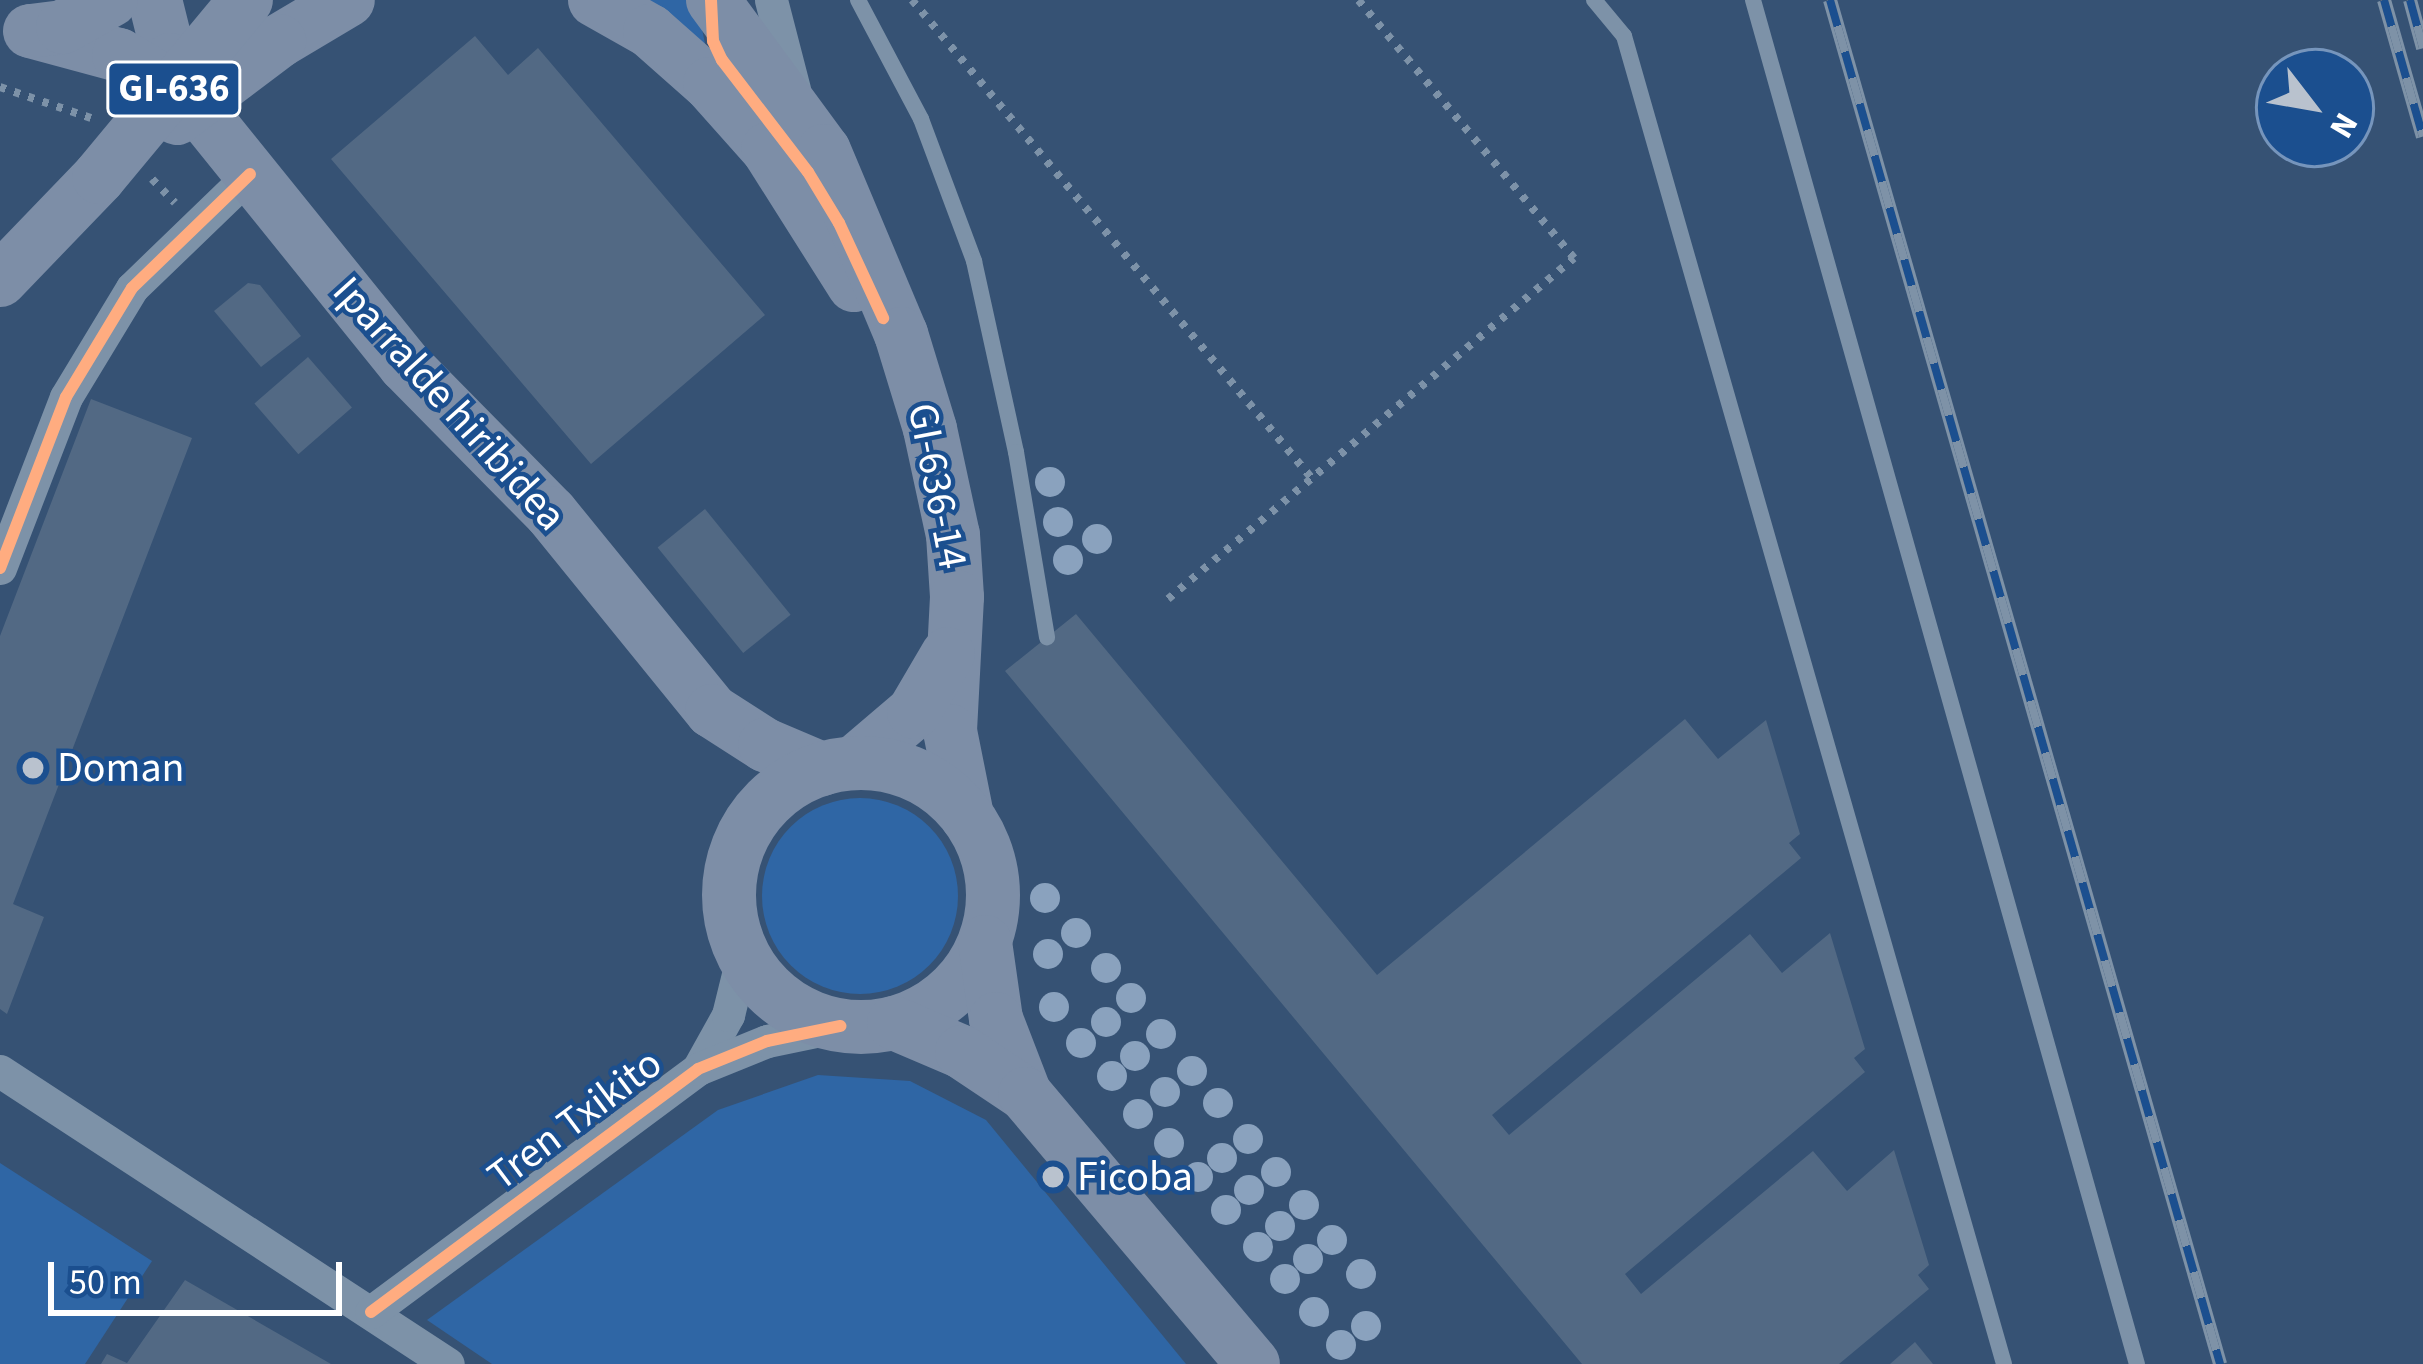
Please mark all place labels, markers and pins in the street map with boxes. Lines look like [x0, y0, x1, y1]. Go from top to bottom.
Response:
place label: Doman [57, 743, 185, 793]
marker: Doman [20, 755, 46, 781]
place label: Ficoba [1077, 1152, 1193, 1202]
marker: Ficoba [1040, 1164, 1066, 1190]

